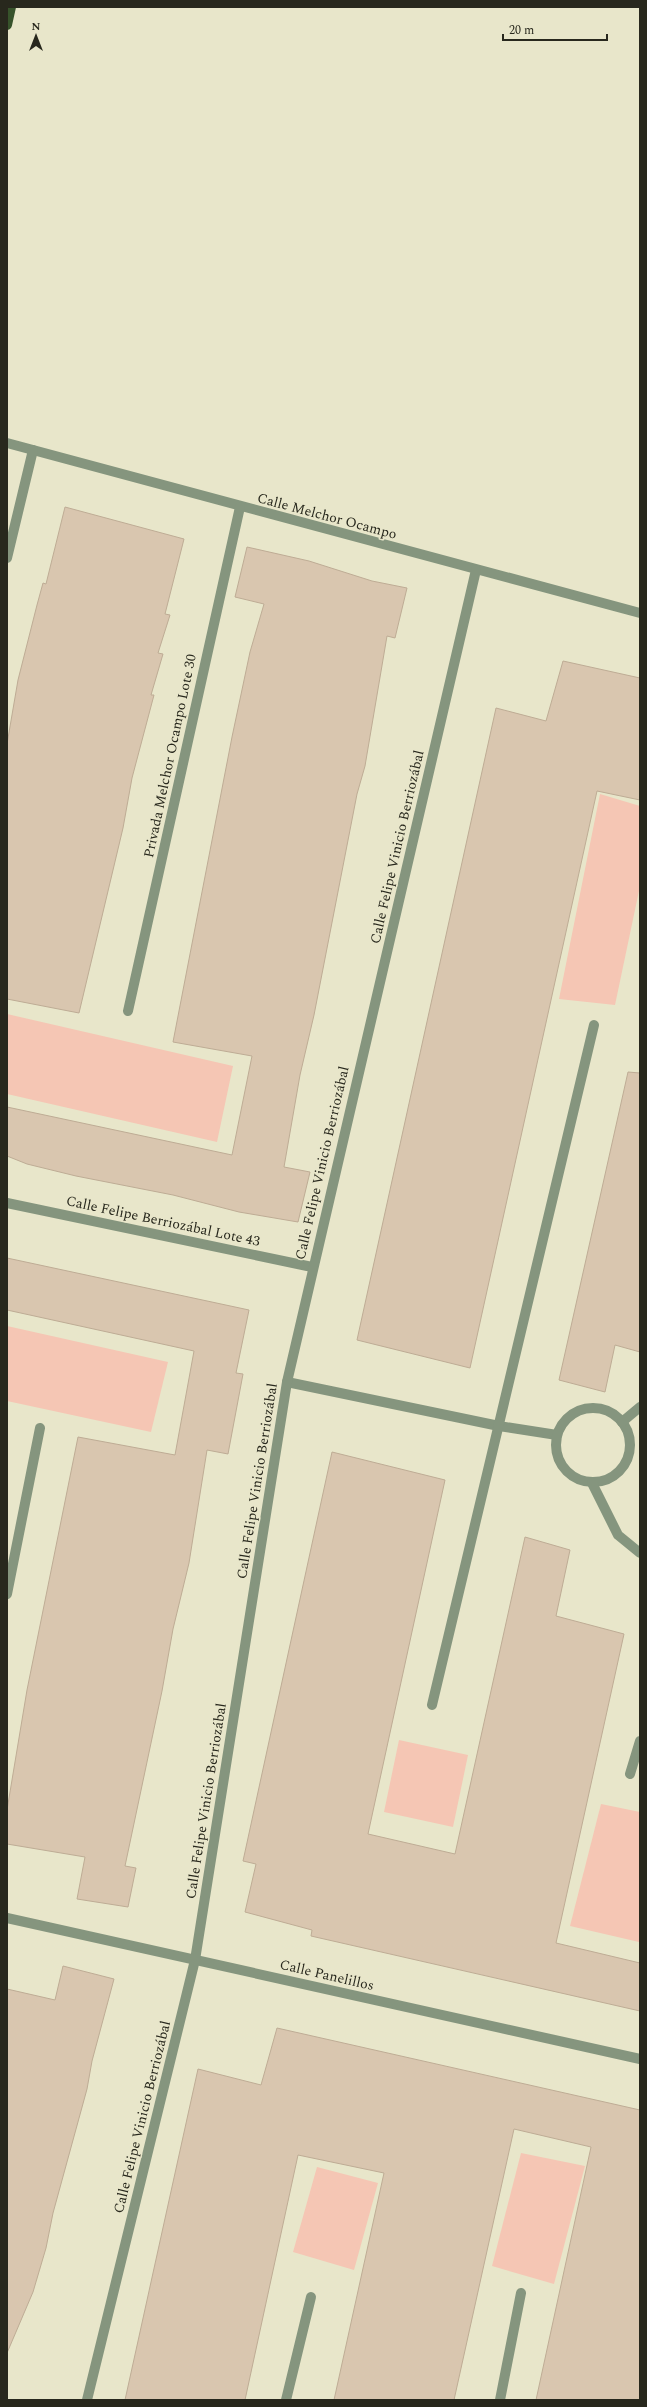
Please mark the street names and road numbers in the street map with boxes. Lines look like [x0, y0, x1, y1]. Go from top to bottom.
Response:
street label: Calle Melchor Ocampo [255, 487, 399, 545]
street label: Privada Melchor Ocampo Lote 30 [138, 652, 202, 860]
street label: Calle Felipe Vinicio Berriozábal [365, 748, 429, 946]
street label: Calle Felipe Vinicio Berriozábal [290, 1064, 354, 1262]
street label: Calle Felipe Berriozábal Lote 43 [64, 1190, 262, 1252]
street label: Calle Felipe Vinicio Berriozábal [231, 1382, 283, 1580]
street label: Calle Felipe Vinicio Berriozábal [180, 1702, 232, 1900]
street label: Calle Panelillos [278, 1954, 376, 1996]
street label: Calle Felipe Vinicio Berriozábal [108, 2018, 176, 2216]

